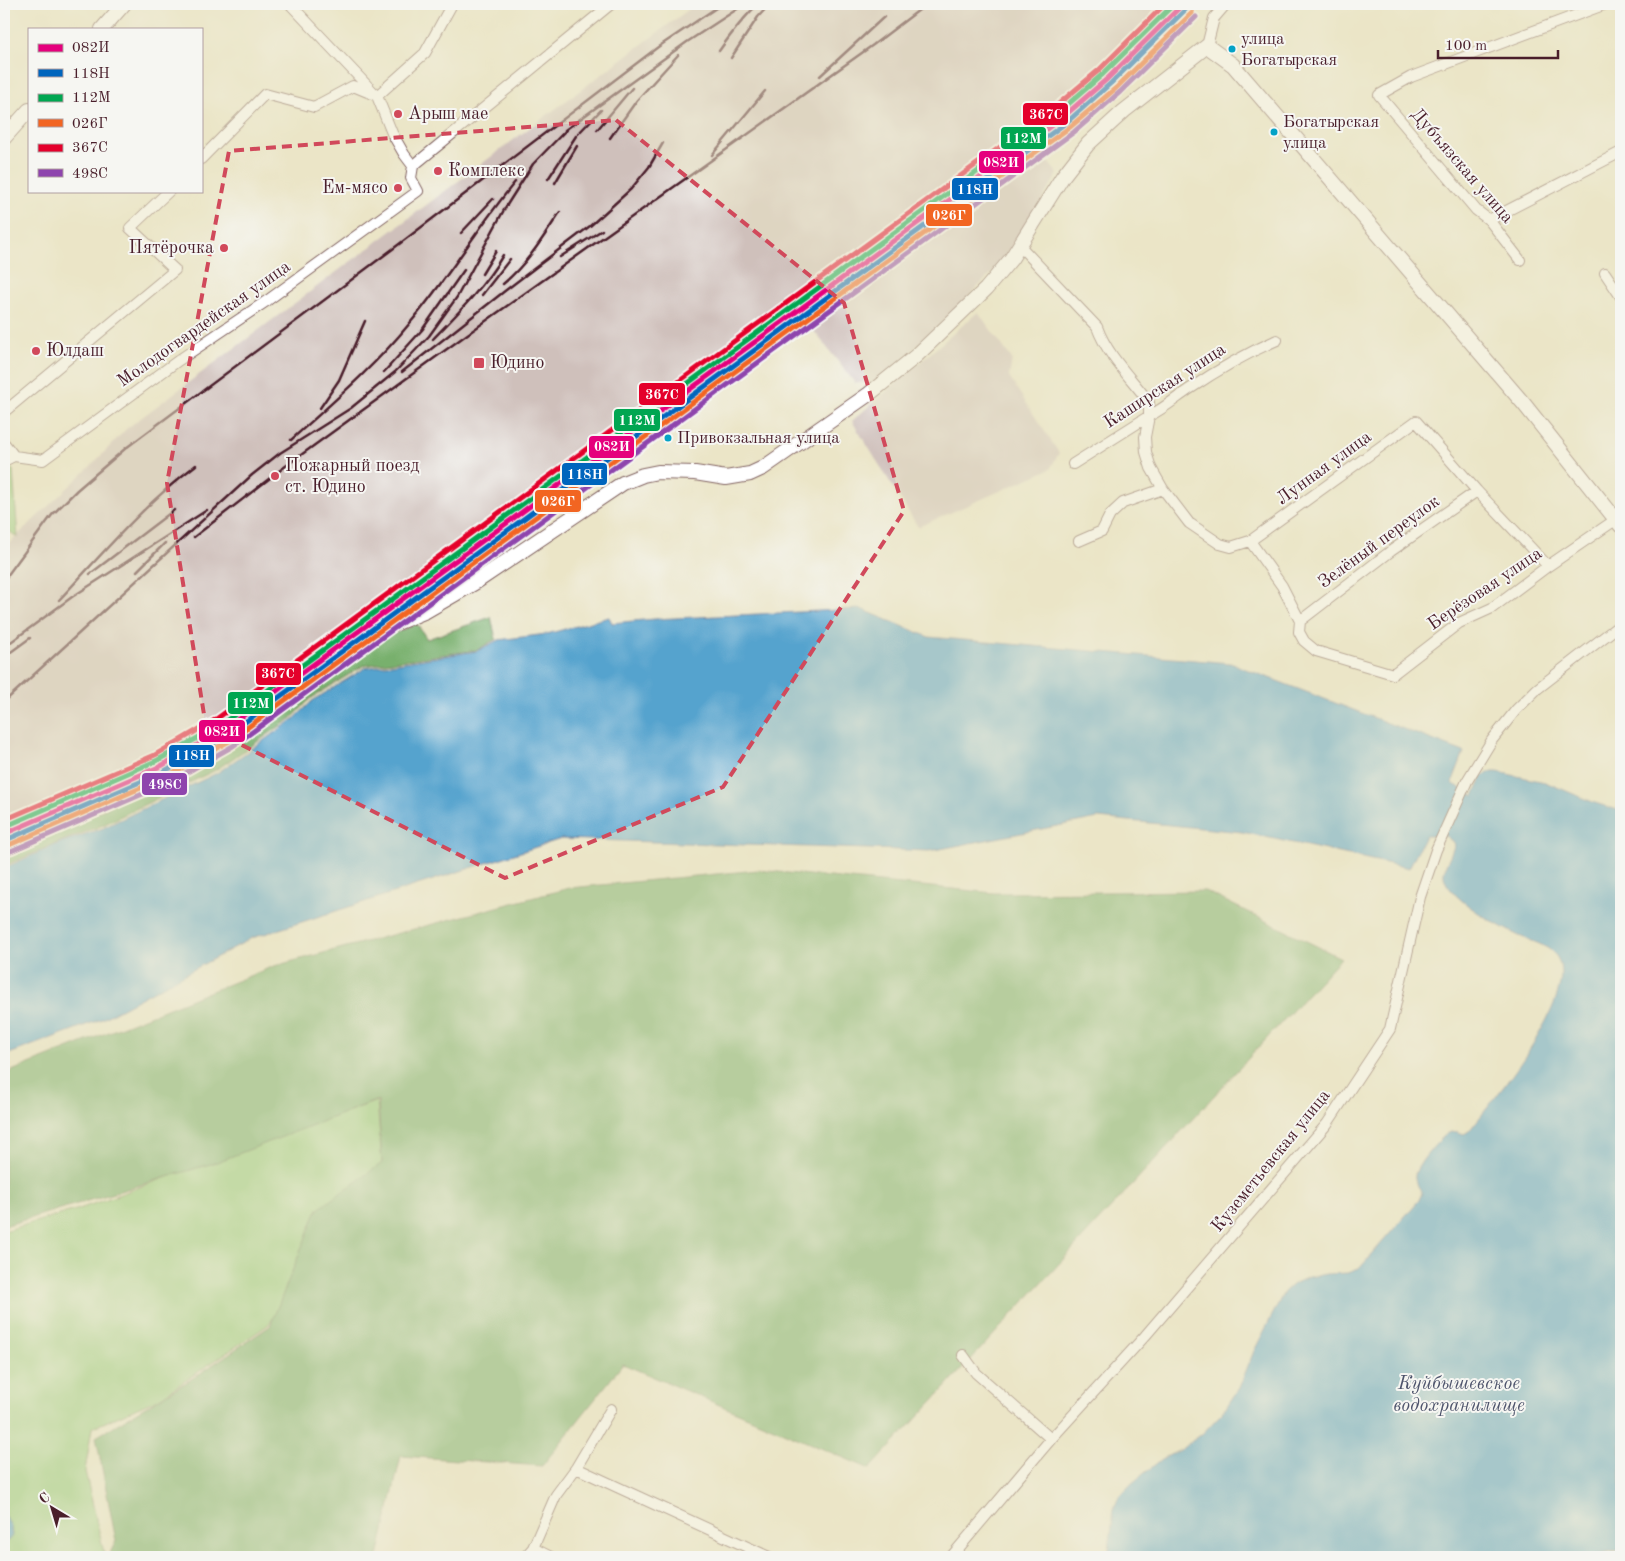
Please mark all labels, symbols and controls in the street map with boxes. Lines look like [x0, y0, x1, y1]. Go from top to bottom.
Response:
legend [28, 28, 202, 192]
scale bar [1438, 28, 1558, 60]
place label: улица Богатырская [1241, 31, 1337, 69]
text: 100 m [1445, 39, 1487, 54]
text: 082И [72, 41, 110, 56]
marker: улица Богатырская [1227, 44, 1237, 54]
text: 118Н [72, 67, 110, 82]
text: 112М [72, 91, 111, 106]
line badge: 367С [1022, 102, 1069, 126]
place label: Арыш мае [408, 105, 488, 123]
street label: Дубъязская улица [1407, 105, 1517, 227]
marker: Арыш мае [392, 108, 404, 120]
text: 367С [1029, 108, 1063, 122]
place label: Богатырская улица [1283, 114, 1379, 152]
text: 026Г [72, 117, 108, 132]
line badge: 112М [1000, 126, 1047, 150]
marker: Богатырская улица [1269, 127, 1279, 137]
text: 112М [1005, 132, 1042, 146]
text: 367С [72, 141, 108, 156]
line badge: 082И [978, 150, 1025, 174]
text: 082И [983, 156, 1019, 170]
place label: Комплекс [448, 162, 525, 180]
marker: Комплекс [432, 165, 444, 177]
text: 498С [72, 167, 108, 182]
line badge: 118Н [951, 177, 999, 201]
place label: Ем-мясо [322, 179, 388, 197]
marker: Ем-мясо [392, 182, 404, 194]
text: 118Н [957, 183, 993, 197]
line badge: 026Г [925, 203, 973, 227]
text: 026Г [932, 209, 966, 223]
place label: Пятёрочка [129, 239, 214, 257]
marker: Пятёрочка [218, 242, 230, 254]
street label: Молодогвардейская улица [114, 257, 294, 391]
street label: Каширская улица [1101, 340, 1229, 432]
place label: Юлдаш [46, 342, 104, 360]
marker: Юлдаш [30, 345, 42, 357]
place label: Юдино [490, 354, 544, 372]
marker: Юдино [472, 356, 486, 370]
line badge: 367С [638, 382, 686, 406]
text: 367С [645, 388, 679, 402]
line badge: 112М [613, 408, 661, 432]
text: 112М [619, 414, 656, 428]
street label: Лунная улица [1273, 428, 1375, 508]
place label: Привокзальная улица [677, 430, 840, 447]
marker: Привокзальная улица [663, 433, 673, 443]
line badge: 082И [588, 435, 635, 459]
text: 082И [594, 440, 630, 454]
place label: Пожарный поезд ст. Юдино [285, 457, 420, 496]
line badge: 118Н [561, 462, 608, 486]
text: 118Н [567, 468, 603, 482]
marker: Пожарный поезд ст. Юдино [269, 470, 281, 482]
line badge: 026Г [534, 489, 582, 513]
street label: Зелёный переулок [1315, 492, 1443, 592]
text: 026Г [541, 495, 575, 509]
street label: Берёзовая улица [1425, 544, 1545, 634]
line badge: 367С [255, 662, 302, 686]
text: 367С [261, 667, 295, 681]
line badge: 112М [227, 691, 274, 715]
text: 112М [233, 697, 270, 711]
line badge: 082И [198, 719, 246, 743]
text: 082И [204, 725, 240, 739]
line badge: 118Н [168, 744, 215, 768]
text: 118Н [174, 749, 210, 763]
line badge: 498С [141, 772, 188, 796]
text: 498С [148, 778, 182, 792]
street label: Куземетьевская улица [1208, 1086, 1334, 1236]
water label: Куйбышевское водохранилище [1393, 1374, 1525, 1416]
north arrow [28, 1484, 78, 1534]
text: С [37, 1490, 53, 1507]

